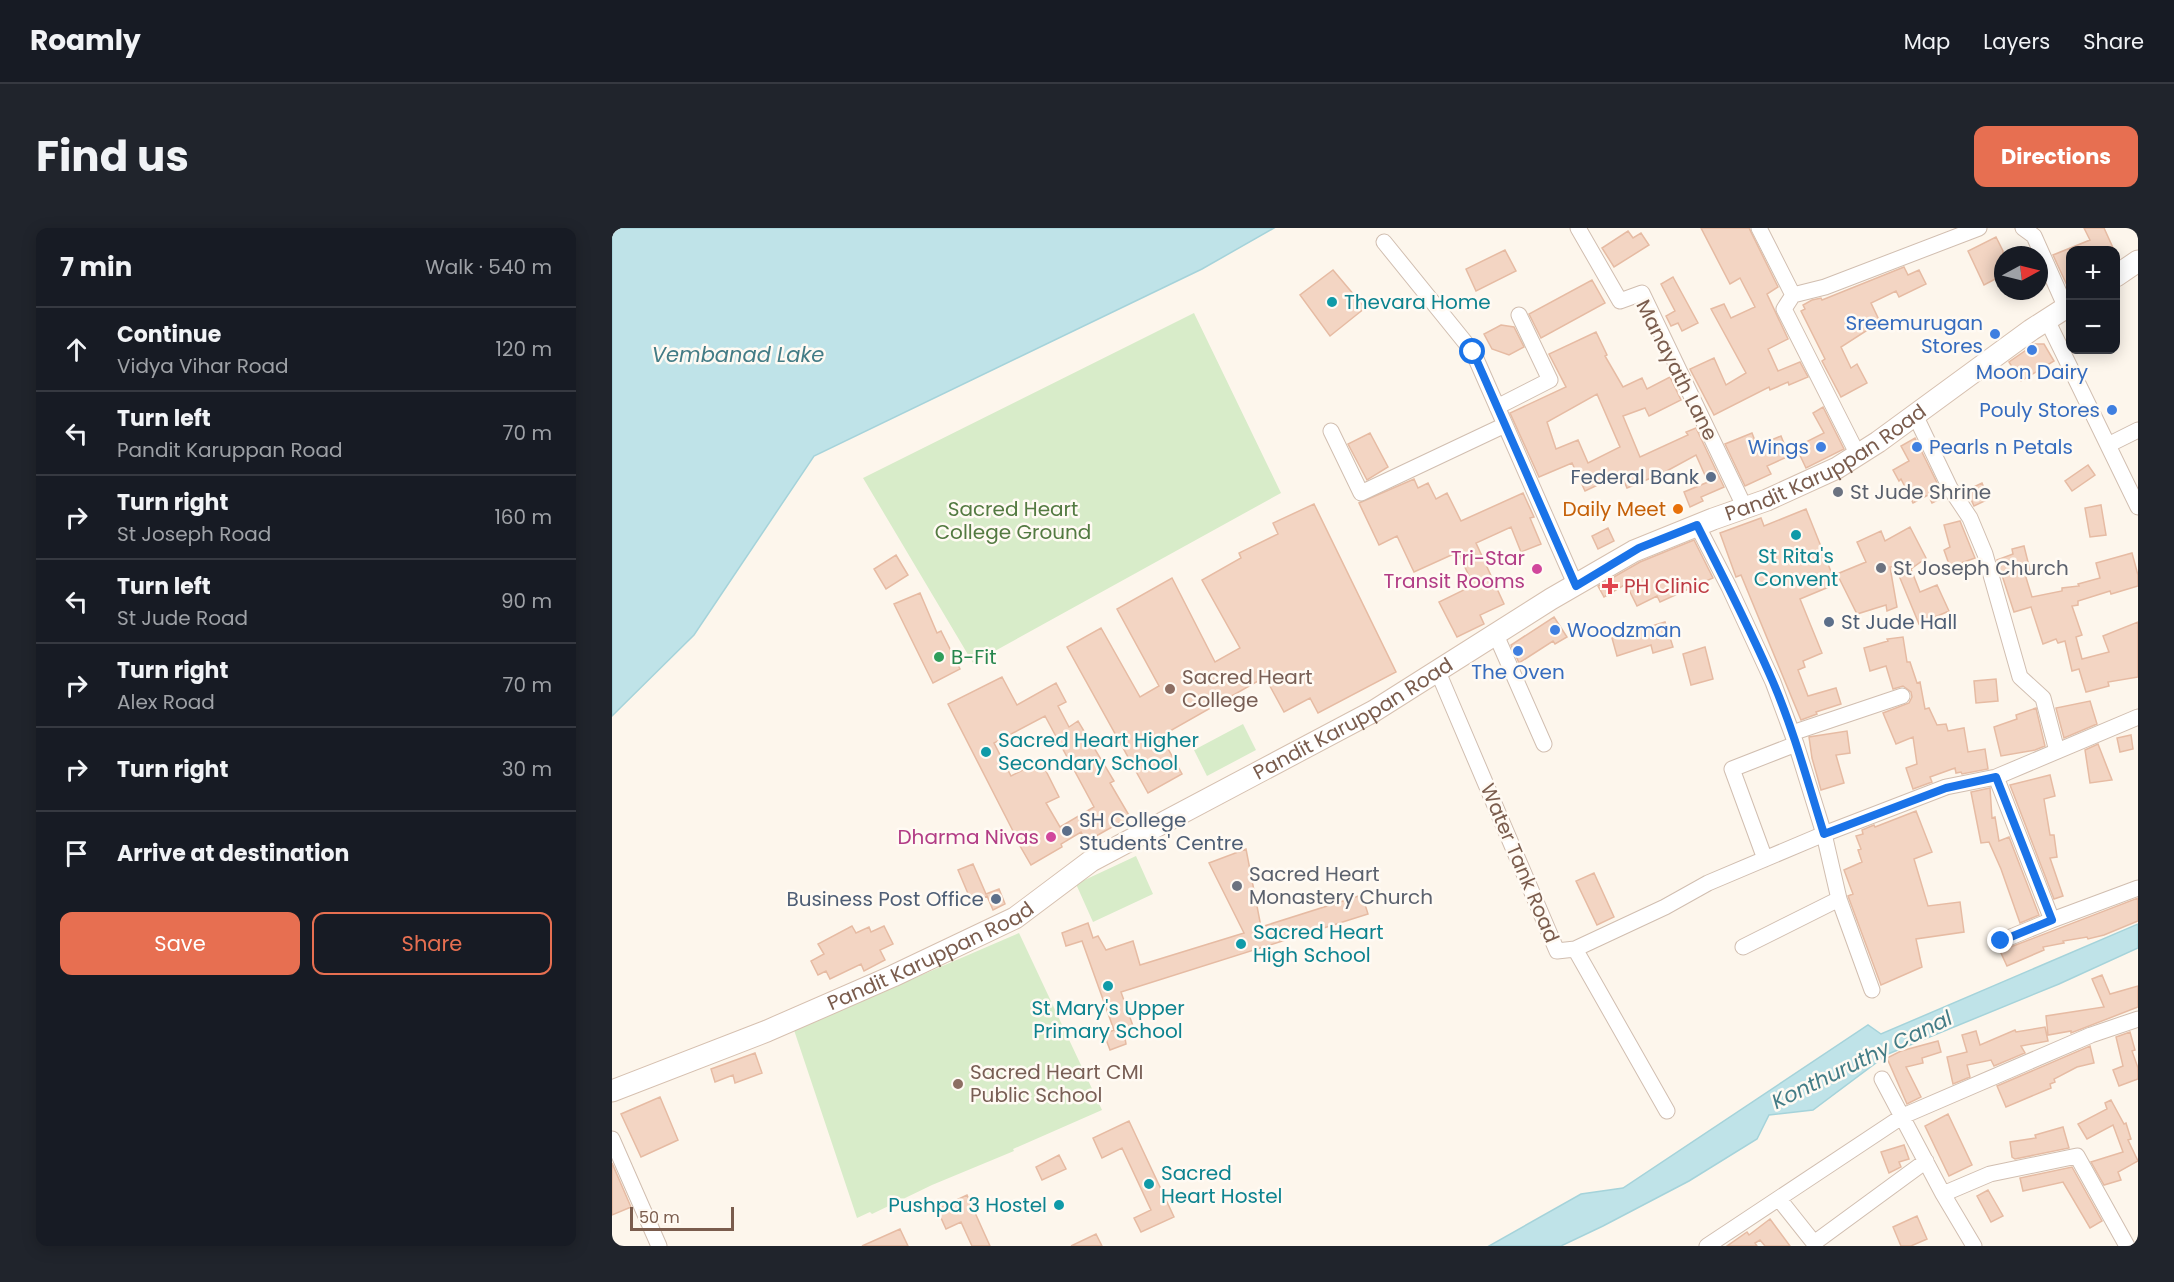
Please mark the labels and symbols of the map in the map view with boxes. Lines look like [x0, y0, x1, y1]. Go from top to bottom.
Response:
north arrow [1994, 246, 2048, 300]
place label: Thevara Home [1344, 288, 1491, 316]
marker: Thevara Home [1325, 295, 1339, 309]
street label: Manayath Lane [1629, 295, 1725, 445]
place label: Sreemurugan Stores [1846, 309, 1983, 360]
marker: Sreemurugan Stores [1988, 327, 2002, 341]
route start [1459, 338, 1485, 364]
water label: Vembanad Lake [652, 340, 824, 369]
marker: Moon Dairy [2025, 343, 2039, 357]
place label: Moon Dairy [1976, 358, 2088, 386]
place label: Pouly Stores [1979, 396, 2100, 424]
street label: Pandit Karuppan Road [1721, 397, 1932, 528]
marker: Pouly Stores [2105, 403, 2119, 417]
place label: Wings [1748, 433, 1809, 461]
place label: Pearls n Petals [1929, 433, 2073, 461]
marker: Wings [1814, 440, 1828, 454]
marker: Pearls n Petals [1910, 440, 1924, 454]
place label: Federal Bank [1570, 463, 1700, 491]
marker: Federal Bank [1704, 470, 1718, 484]
place label: St Jude Shrine [1850, 478, 1991, 506]
marker: St Jude Shrine [1831, 485, 1845, 499]
park label: Sacred Heart College Ground [935, 495, 1091, 546]
place label: Daily Meet [1563, 495, 1666, 523]
marker: Daily Meet [1671, 502, 1685, 516]
marker: St Rita's Convent [1789, 528, 1803, 542]
place label: St Rita's Convent [1754, 542, 1838, 593]
place label: Tri-Star Transit Rooms [1384, 544, 1525, 595]
place label: St Joseph Church [1893, 554, 2069, 582]
marker: St Joseph Church [1874, 561, 1888, 575]
marker: Tri-Star Transit Rooms [1530, 562, 1544, 576]
place label: PH Clinic [1624, 572, 1710, 600]
marker: PH Clinic [1601, 577, 1619, 595]
place label: St Jude Hall [1841, 608, 1957, 636]
marker: St Jude Hall [1822, 615, 1836, 629]
place label: Woodzman [1567, 616, 1682, 644]
marker: Woodzman [1548, 623, 1562, 637]
place label: B-Fit [951, 643, 997, 671]
marker: The Oven [1511, 644, 1525, 658]
marker: B-Fit [932, 650, 946, 664]
street label: Pandit Karuppan Road [1248, 651, 1458, 787]
place label: The Oven [1471, 658, 1565, 686]
place label: Sacred Heart College [1182, 663, 1313, 714]
marker: Sacred Heart College [1163, 682, 1177, 696]
place label: Sacred Heart Higher Secondary School [998, 726, 1199, 777]
marker: Sacred Heart Higher Secondary School [979, 745, 993, 759]
street label: Water Tank Road [1474, 779, 1566, 947]
place label: SH College Students' Centre [1079, 806, 1244, 857]
place label: Dharma Nivas [897, 823, 1039, 851]
marker: SH College Students' Centre [1060, 824, 1074, 838]
marker: Dharma Nivas [1044, 830, 1058, 844]
place label: Sacred Heart Monastery Church [1249, 860, 1433, 911]
marker: Sacred Heart Monastery Church [1230, 879, 1244, 893]
place label: Business Post Office [786, 885, 984, 913]
marker: Business Post Office [989, 892, 1003, 906]
street label: Pandit Karuppan Road [823, 895, 1039, 1017]
place label: Sacred Heart High School [1253, 918, 1384, 969]
route end [1987, 927, 2013, 953]
marker: Sacred Heart High School [1234, 937, 1248, 951]
marker: St Mary's Upper Primary School [1101, 979, 1115, 993]
place label: St Mary's Upper Primary School [1031, 994, 1185, 1045]
water label: Konthuruthy Canal [1767, 1003, 1958, 1116]
place label: Sacred Heart CMI Public School [970, 1058, 1144, 1109]
marker: Sacred Heart CMI Public School [951, 1077, 965, 1091]
place label: Sacred Heart Hostel [1161, 1159, 1283, 1210]
marker: Sacred Heart Hostel [1142, 1177, 1156, 1191]
place label: Pushpa 3 Hostel [888, 1191, 1047, 1219]
marker: Pushpa 3 Hostel [1052, 1198, 1066, 1212]
scale bar [630, 1204, 734, 1232]

